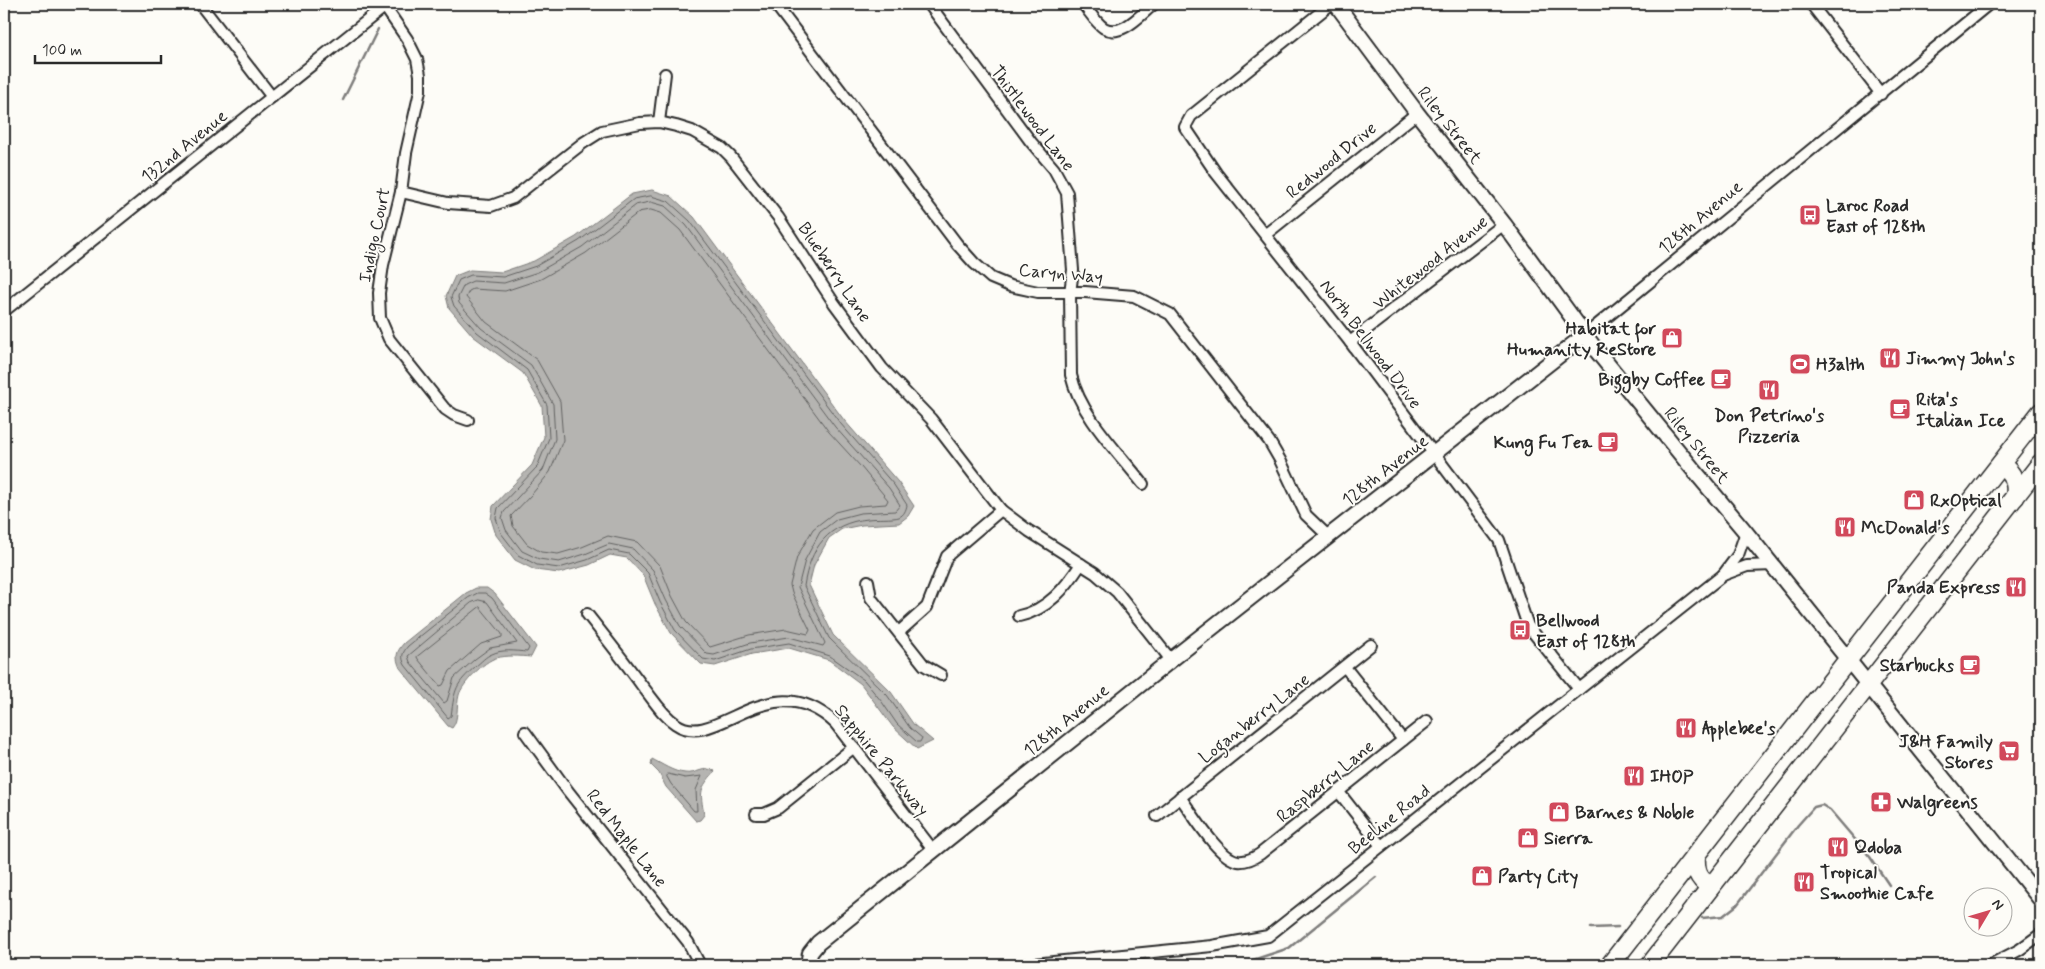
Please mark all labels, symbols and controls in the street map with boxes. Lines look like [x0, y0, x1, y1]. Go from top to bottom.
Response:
scale bar [35, 32, 161, 64]
text: 100 m [42, 41, 82, 61]
street label: Thistlewood Lane [985, 61, 1080, 176]
street label: Riley Street [1411, 82, 1487, 170]
street label: 132nd Avenue [136, 104, 233, 189]
street label: Redwood Drive [1281, 117, 1382, 205]
street label: 128th Avenue [1653, 175, 1748, 260]
street label: Indigo Court [353, 186, 398, 285]
place label: Laroc Road East of 128th [1826, 194, 1925, 239]
bus stop icon: Laroc Road East of 128th [1798, 203, 1822, 227]
street label: Whitewood Avenue [1368, 210, 1493, 315]
street label: Blueberry Lane [792, 218, 877, 327]
street label: Caryn Way [1018, 258, 1104, 290]
street label: North Bellwood Drive [1314, 275, 1427, 414]
place label: Habitat for Humanity ReStore [1507, 317, 1657, 362]
shop icon: Habitat for Humanity ReStore [1660, 326, 1684, 350]
restaurant icon: Jimmy John's [1878, 346, 1902, 370]
place label: Jimmy John's [1906, 347, 2015, 371]
sports icon: H3alth [1788, 352, 1812, 376]
place label: H3alth [1816, 353, 1865, 377]
cafe icon: Biggby Coffee [1709, 367, 1733, 391]
place label: Biggby Coffee [1598, 368, 1706, 394]
restaurant icon: Don Petrino's Pizzeria [1757, 378, 1781, 402]
place label: Rita's Italian Ice [1916, 388, 2006, 433]
cafe icon: Rita's Italian Ice [1888, 397, 1912, 421]
street label: Riley Street [1658, 402, 1735, 489]
place label: Don Petrino's Pizzeria [1714, 404, 1824, 449]
street label: 128th Avenue [1337, 429, 1434, 512]
cafe icon: Kung Fu Tea [1596, 430, 1620, 454]
place label: Kung Fu Tea [1493, 431, 1593, 457]
shop icon: RxOptical [1902, 488, 1926, 512]
place label: RxOptical [1930, 489, 2002, 513]
restaurant icon: McDonald's [1833, 515, 1857, 539]
place label: McDonald's [1861, 516, 1949, 540]
restaurant icon: Panda Express [2004, 575, 2028, 599]
place label: Panda Express [1887, 576, 2000, 600]
place label: Bellwood East of 128th [1536, 609, 1635, 654]
bus stop icon: Bellwood East of 128th [1508, 618, 1532, 642]
cafe icon: Starbucks [1958, 653, 1982, 677]
place label: Starbucks [1880, 654, 1954, 678]
street label: Loganberry Lane [1194, 668, 1316, 771]
street label: 128th Avenue [1019, 679, 1115, 763]
street label: Sapphire Parkway [829, 699, 934, 822]
restaurant icon: Applebee's [1674, 716, 1698, 740]
place label: Applebee's [1702, 717, 1776, 742]
place label: J&H Family Stores [1899, 730, 1993, 775]
street label: Raspberry Lane [1272, 735, 1379, 829]
supermarket icon: J&H Family Stores [1997, 739, 2021, 763]
restaurant icon: IHOP [1622, 764, 1646, 788]
place label: IHOP [1650, 765, 1694, 789]
street label: Beeline Road [1343, 779, 1436, 860]
street label: Red Maple Lane [580, 784, 672, 893]
pharmacy icon: Walgreens [1869, 790, 1893, 814]
place label: Walgreens [1896, 791, 1978, 817]
shop icon: Barnes & Noble [1547, 800, 1571, 824]
place label: Barnes & Noble [1575, 801, 1694, 825]
shop icon: Sierra [1516, 826, 1540, 850]
place label: Sierra [1544, 827, 1593, 851]
restaurant icon: Qdoba [1826, 835, 1850, 859]
place label: Qdoba [1854, 836, 1902, 860]
place label: Tropical Smoothie Cafe [1820, 861, 1934, 906]
shop icon: Party City [1470, 864, 1494, 888]
place label: Party City [1498, 865, 1578, 889]
restaurant icon: Tropical Smoothie Cafe [1792, 870, 1816, 894]
north arrow [1962, 886, 2012, 936]
text: N [1987, 895, 2007, 914]

